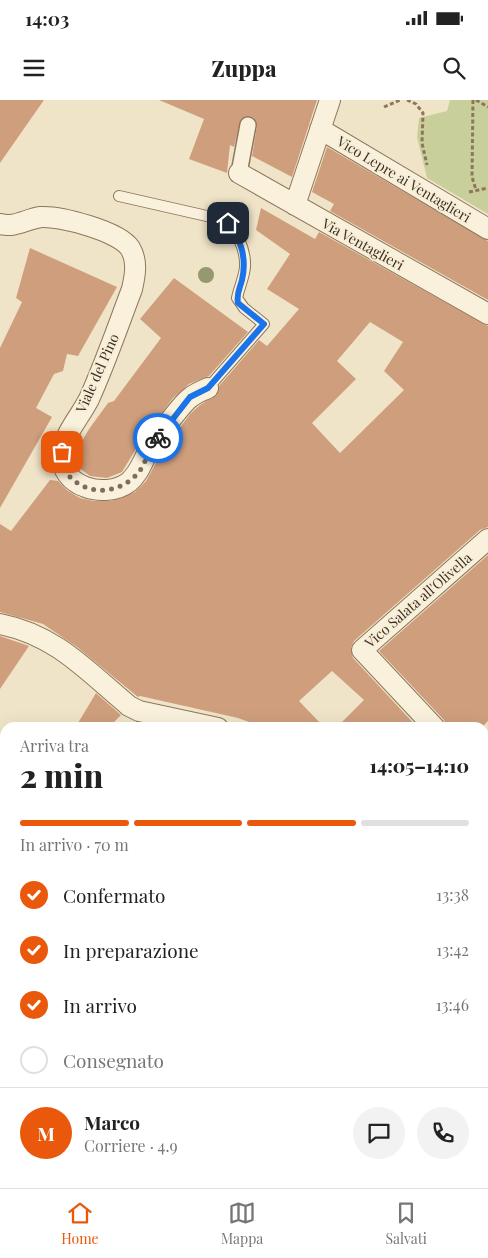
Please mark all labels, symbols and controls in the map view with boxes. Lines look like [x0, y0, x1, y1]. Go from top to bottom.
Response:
text: 14:03 [25, 5, 69, 31]
text: Zuppa [212, 53, 276, 83]
icon: menu [20, 54, 48, 82]
icon: search [440, 54, 468, 82]
street label: Vico Lepre ai Ventaglieri [333, 131, 474, 226]
pin [207, 202, 249, 244]
icon: home [214, 209, 242, 237]
street label: Via Ventaglieri [318, 213, 407, 274]
street label: Viale del Pino [71, 330, 123, 417]
courier [133, 413, 183, 463]
icon: bike [144, 424, 172, 452]
pin [41, 431, 83, 473]
icon: bag [48, 438, 76, 466]
street label: Vico Salata all'Olivella [360, 548, 476, 652]
text: Arriva tra [20, 735, 89, 756]
text: 14:05–14:10 [370, 752, 469, 778]
text: 2 min [20, 753, 103, 796]
text: In arrivo · 70 m [20, 834, 129, 855]
icon: check [20, 881, 48, 909]
text: Confermato [63, 882, 165, 908]
text: 13:38 [436, 884, 469, 905]
icon: check [20, 936, 48, 964]
text: In preparazione [63, 937, 199, 963]
text: 13:42 [436, 939, 469, 960]
icon: check [20, 991, 48, 1019]
text: In arrivo [63, 992, 137, 1018]
text: 13:46 [436, 994, 469, 1015]
text: Consegnato [63, 1047, 164, 1073]
button: chat [353, 1107, 405, 1159]
button: phone [417, 1107, 469, 1159]
text: Marco [84, 1109, 140, 1135]
text: M [37, 1120, 55, 1146]
text: Corriere · 4.9 [84, 1135, 178, 1156]
tab: Home [61, 1199, 99, 1248]
tab: Mappa [221, 1199, 263, 1248]
tab: Salvati [386, 1199, 427, 1248]

